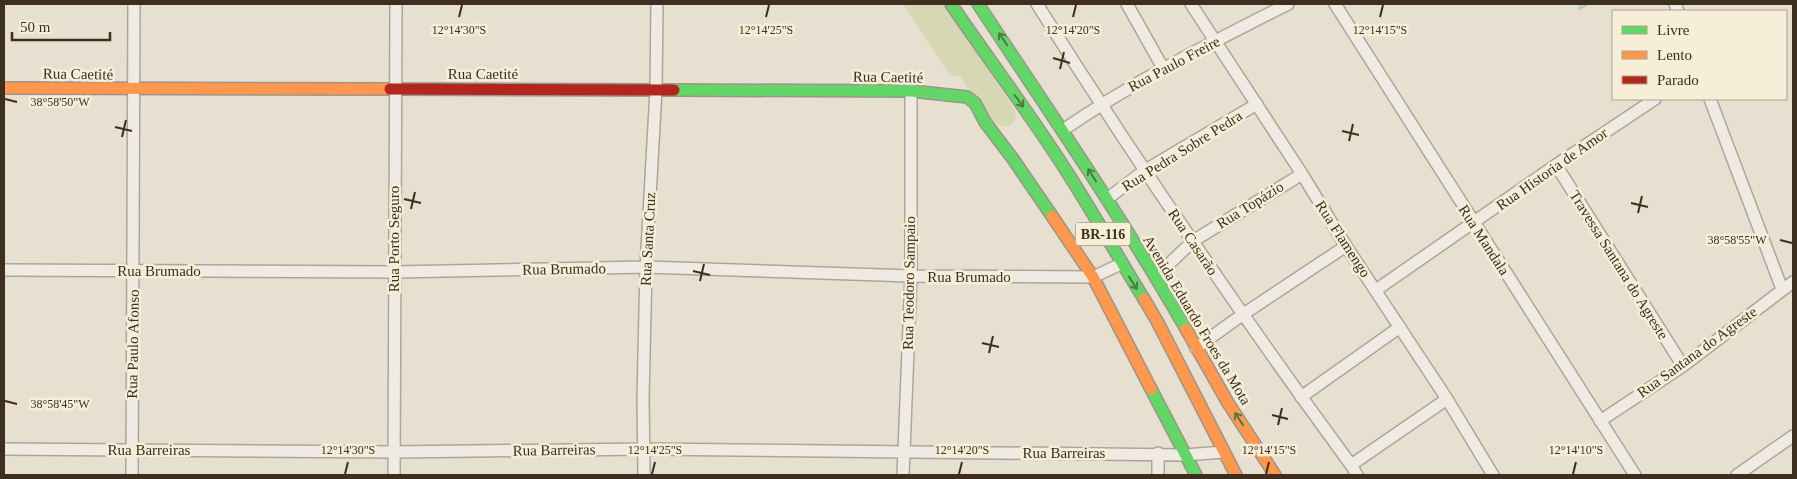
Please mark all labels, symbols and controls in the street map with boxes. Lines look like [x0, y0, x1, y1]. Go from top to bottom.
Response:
scale bar [12, 10, 110, 42]
legend [1612, 10, 1787, 100]
text: 50 m [20, 19, 51, 35]
text: Livre [1657, 22, 1690, 38]
text: 12°14'30"S [432, 23, 486, 37]
text: 12°14'25"S [739, 23, 793, 37]
text: 12°14'20"S [1046, 23, 1100, 37]
text: 12°14'15"S [1353, 23, 1407, 37]
one-way arrow [998, 33, 1008, 47]
street label: Rua Paulo Freire [1125, 33, 1223, 95]
text: Lento [1657, 47, 1692, 63]
street label: Rua Caetité [43, 65, 114, 83]
street label: Rua Caetité [448, 66, 519, 82]
street label: Rua Caetité [853, 68, 924, 86]
text: Parado [1657, 72, 1699, 88]
one-way arrow [1014, 94, 1024, 108]
text: 38°58'50"W [30, 95, 90, 109]
street label: Rua Pedra Sobre Pedra [1119, 107, 1245, 195]
street label: Rua Historia de Amor [1493, 125, 1611, 213]
one-way arrow [1087, 169, 1097, 183]
street label: Rua Topázio [1214, 178, 1286, 232]
street label: Rua Porto Seguro [386, 186, 402, 292]
street label: Travessa Santana do Agreste [1567, 188, 1672, 343]
street label: Rua Santa Cruz [638, 191, 658, 286]
street label: Rua Flamengo [1312, 198, 1374, 280]
street label: Rua Mandala [1455, 202, 1513, 278]
street label: Rua Casarão [1165, 206, 1221, 278]
street label: Rua Teodoro Sampaio [900, 216, 918, 350]
road number: BR-116 [1076, 222, 1130, 245]
street label: Avenida Eduardo Froes da Mota [1140, 232, 1254, 408]
text: 38°58'55"W [1707, 233, 1767, 247]
street label: Rua Brumado [522, 260, 606, 278]
street label: Rua Brumado [117, 263, 201, 279]
street label: Rua Brumado [927, 269, 1011, 285]
one-way arrow [1128, 276, 1138, 290]
street label: Rua Paulo Afonso [124, 289, 142, 399]
street label: Rua Santana do Agreste [1634, 303, 1760, 401]
text: 38°58'45"W [30, 397, 90, 411]
one-way arrow [1234, 413, 1244, 427]
street label: Rua Barreiras [512, 441, 596, 459]
street label: Rua Barreiras [108, 442, 191, 458]
text: 12°14'30"S [321, 443, 375, 457]
text: 12°14'25"S [628, 443, 682, 457]
text: 12°14'20"S [935, 443, 989, 457]
text: 12°14'15"S [1242, 443, 1296, 457]
text: 12°14'10"S [1549, 443, 1603, 457]
street label: Rua Barreiras [1023, 445, 1106, 461]

